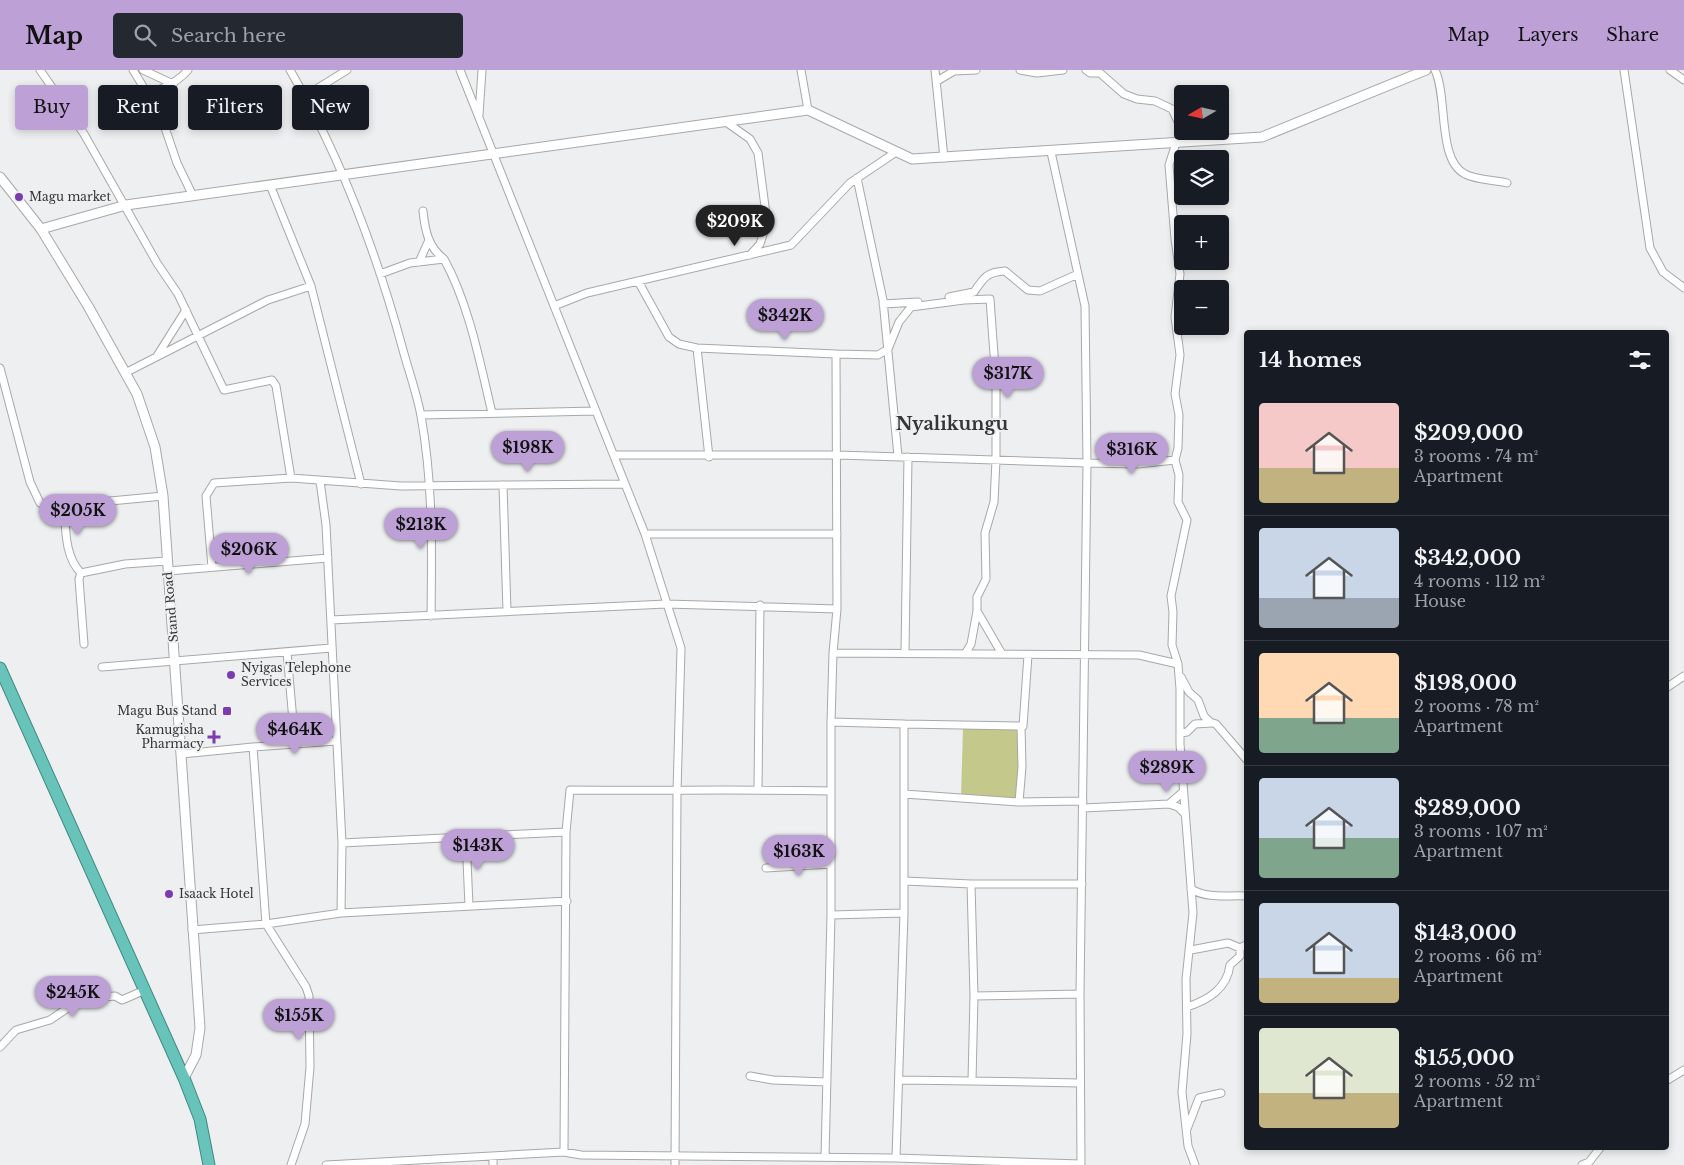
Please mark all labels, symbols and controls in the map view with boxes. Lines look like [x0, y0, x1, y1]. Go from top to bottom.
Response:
search box [113, 13, 463, 58]
text: Map [25, 21, 83, 50]
icon: search [131, 21, 159, 49]
text: Search here [171, 24, 286, 47]
text: Map [1448, 24, 1489, 46]
text: Layers [1517, 24, 1578, 46]
text: Share [1606, 24, 1659, 46]
chip: Buy [15, 85, 88, 130]
chip: Rent [98, 85, 178, 130]
chip: Filters [188, 85, 282, 130]
chip: New [292, 85, 369, 130]
north arrow [1174, 85, 1229, 140]
map controls [1174, 85, 1229, 335]
button: layers [1174, 150, 1229, 205]
place label: Magu market [29, 189, 111, 204]
marker: Magu market [13, 191, 25, 203]
pin: $209K [700, 204, 770, 247]
text: $209K [707, 211, 763, 231]
button: + [1174, 215, 1229, 270]
button: − [1174, 280, 1229, 335]
pin: $342K [750, 298, 820, 341]
text: $342K [758, 305, 812, 325]
icon: filters [1626, 346, 1654, 374]
text: 14 homes [1259, 347, 1362, 373]
pin: $317K [973, 356, 1043, 399]
text: $317K [984, 363, 1032, 383]
district label: Nyalikungu [896, 413, 1008, 435]
text: $209,000 [1414, 420, 1523, 446]
icon: home [1299, 423, 1359, 483]
pin: $198K [493, 430, 563, 473]
pin: $316K [1097, 432, 1167, 475]
text: $198K [502, 437, 554, 457]
text: $316K [1106, 439, 1158, 459]
text: 3 rooms · 74 m² [1414, 446, 1538, 466]
text: Apartment [1414, 466, 1503, 486]
pin: $205K [43, 494, 113, 536]
text: $205K [50, 500, 106, 520]
pin: $213K [386, 508, 456, 550]
text: $213K [395, 514, 447, 534]
pin: $206K [214, 532, 284, 575]
text: $206K [221, 539, 277, 559]
text: $342,000 [1414, 545, 1521, 571]
icon: home [1299, 548, 1359, 608]
street label: Stand Road [160, 571, 181, 643]
text: 4 rooms · 112 m² [1414, 571, 1545, 591]
text: House [1414, 591, 1466, 611]
place label: Nyigas Telephone Services [241, 660, 351, 689]
marker: Nyigas Telephone Services [225, 669, 237, 681]
text: $198,000 [1414, 670, 1517, 696]
icon: home [1299, 673, 1359, 733]
text: 2 rooms · 78 m² [1414, 696, 1539, 716]
place label: Magu Bus Stand [117, 703, 217, 718]
marker: Magu Bus Stand [221, 705, 233, 717]
pin: $464K [260, 712, 330, 755]
text: Apartment [1414, 716, 1503, 736]
text: $464K [267, 719, 323, 739]
place label: Kamugisha Pharmacy [135, 722, 204, 751]
marker: Kamugisha Pharmacy [208, 731, 220, 743]
pin: $289K [1132, 750, 1202, 793]
text: $289K [1140, 757, 1194, 777]
text: $289,000 [1414, 795, 1521, 821]
icon: home [1299, 798, 1359, 858]
text: 3 rooms · 107 m² [1414, 821, 1548, 841]
pin: $143K [443, 828, 513, 871]
pin: $163K [764, 834, 834, 877]
text: $143K [452, 835, 504, 855]
text: $163K [773, 841, 825, 861]
text: Apartment [1414, 841, 1503, 861]
place label: Isaack Hotel [179, 886, 254, 901]
marker: Isaack Hotel [163, 888, 175, 900]
text: $143,000 [1414, 920, 1517, 946]
icon: home [1299, 923, 1359, 983]
text: 2 rooms · 66 m² [1414, 946, 1542, 966]
text: Apartment [1414, 966, 1503, 986]
pin: $245K [38, 976, 108, 1018]
text: $245K [46, 982, 100, 1002]
pin: $155K [264, 998, 334, 1041]
text: $155K [274, 1005, 324, 1025]
text: $155,000 [1414, 1045, 1514, 1071]
icon: home [1299, 1048, 1359, 1108]
text: 2 rooms · 52 m² [1414, 1071, 1540, 1091]
text: Apartment [1414, 1091, 1503, 1111]

